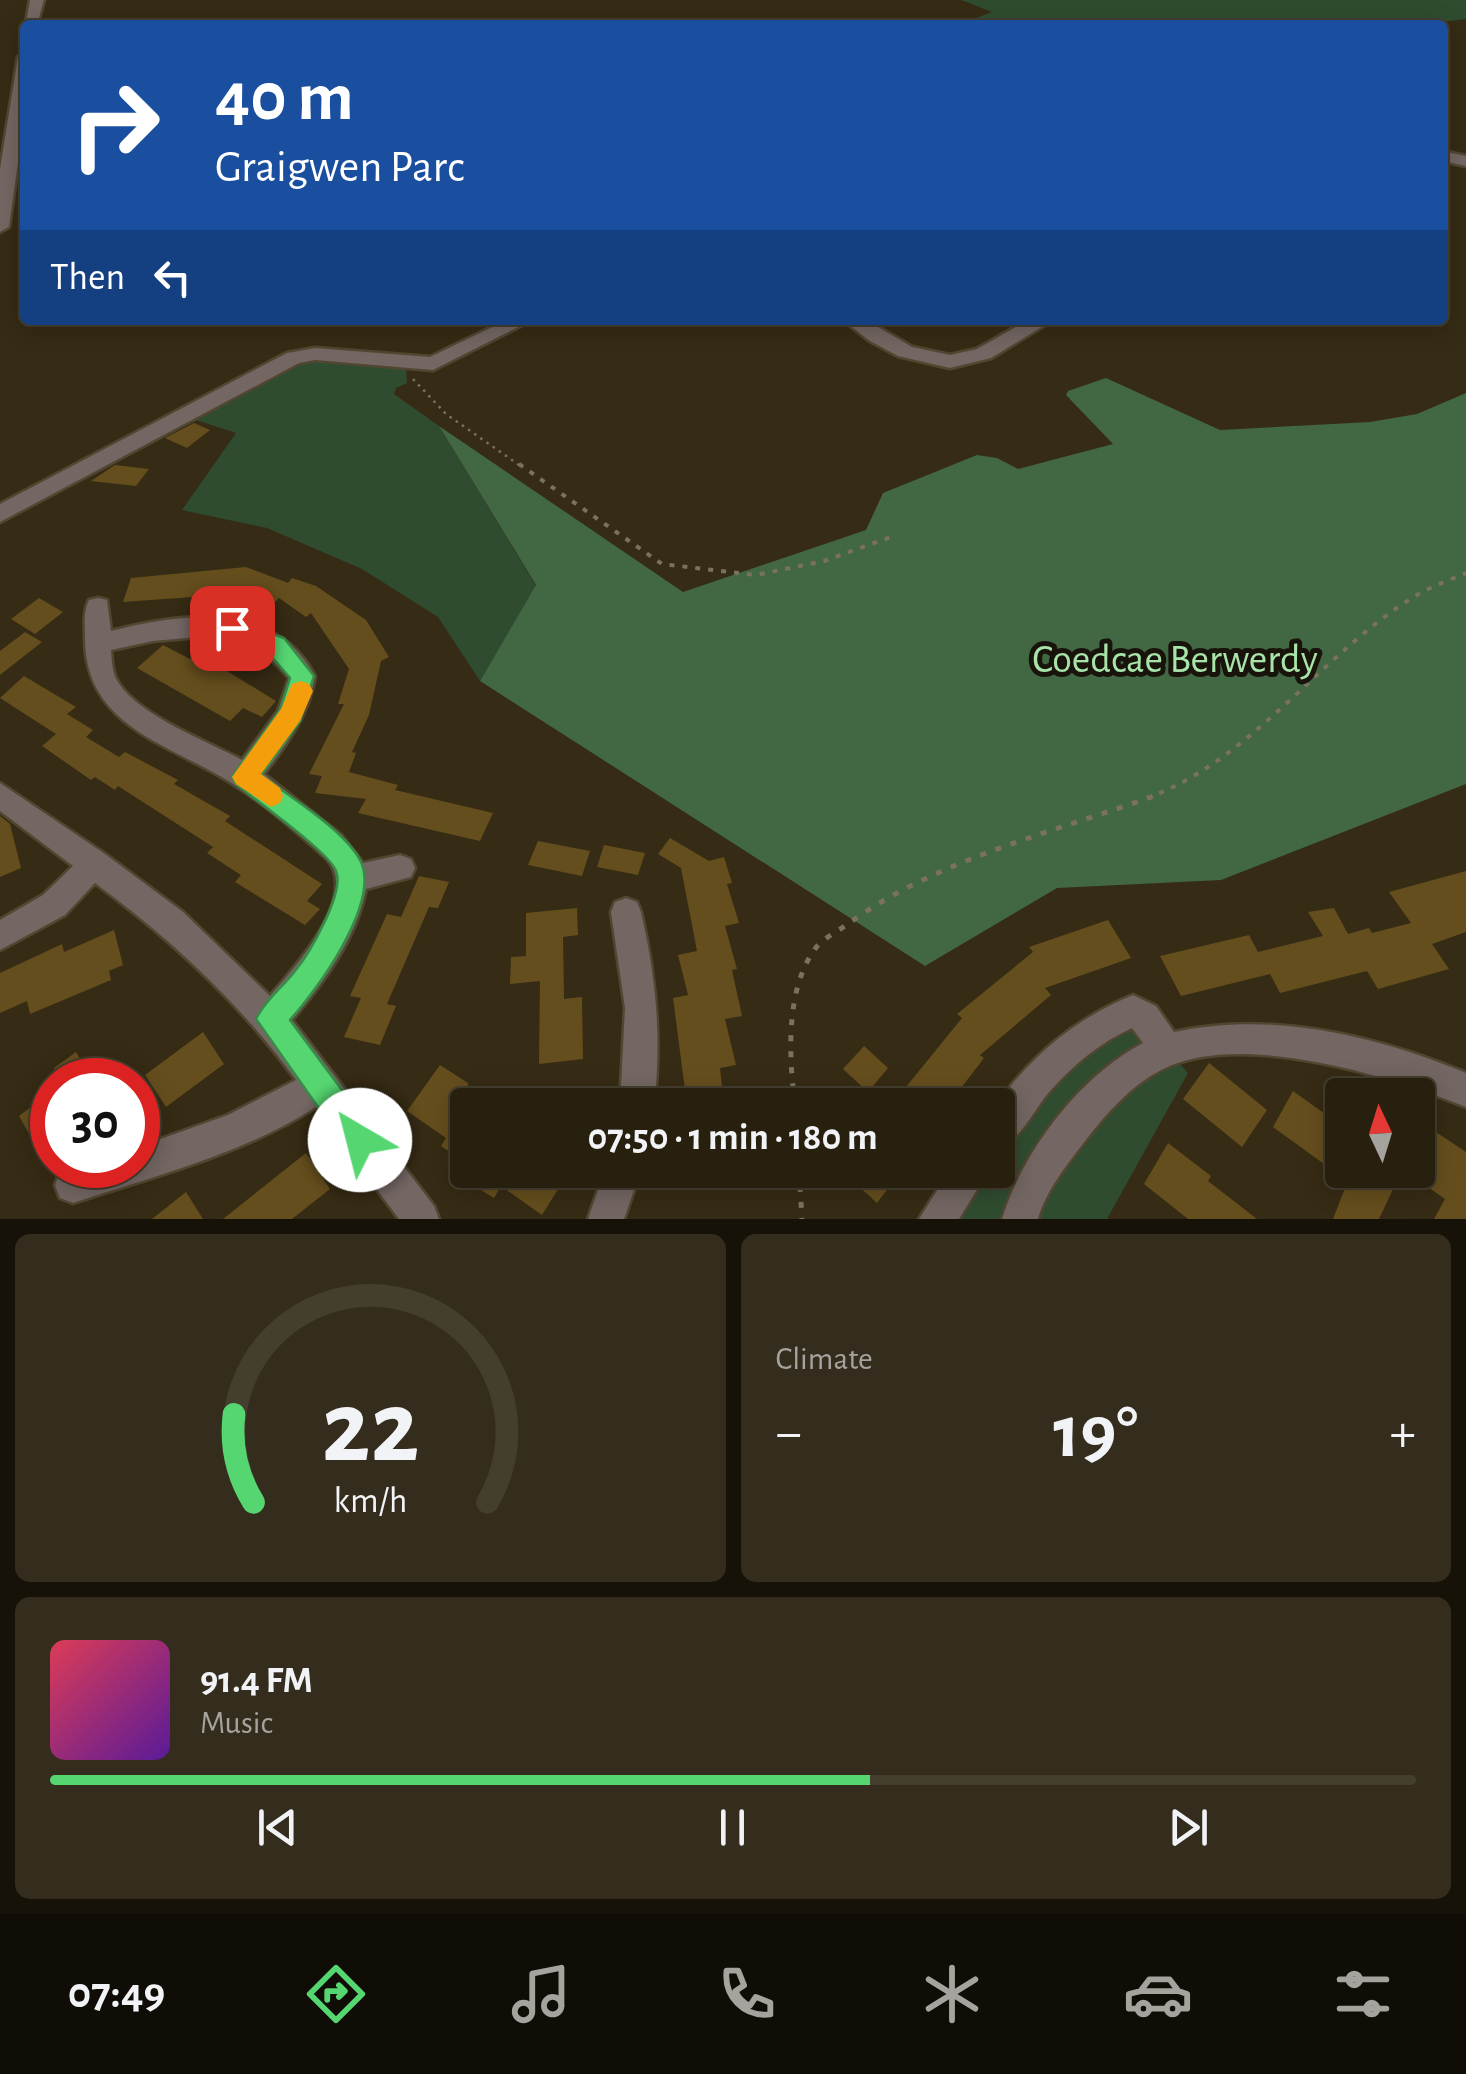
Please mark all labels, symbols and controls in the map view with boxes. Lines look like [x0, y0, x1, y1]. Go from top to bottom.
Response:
icon: right [50, 60, 180, 190]
text: 40 m [215, 63, 354, 133]
text: Graigwen Parc [215, 145, 464, 190]
icon: left [145, 250, 200, 305]
text: Then [50, 259, 125, 297]
pin [190, 586, 275, 671]
icon: arrive [205, 601, 260, 656]
park label: Coedcae Berwerdy [1032, 640, 1318, 680]
speed limit sign: 30 [30, 1058, 160, 1188]
north arrow [1325, 1078, 1435, 1188]
map controls [1325, 1078, 1435, 1188]
position arrow [308, 1088, 412, 1192]
text: 07:50 · 1 min · 180 m [587, 1119, 878, 1157]
text: Climate [776, 1343, 873, 1375]
text: 22 [321, 1377, 419, 1481]
text: 19° [1053, 1396, 1138, 1471]
text: − [776, 1406, 802, 1461]
text: + [1390, 1406, 1416, 1461]
text: km/h [333, 1483, 407, 1519]
text: 91.4 FM [200, 1662, 313, 1700]
text: Music [200, 1707, 273, 1739]
icon: previous [250, 1800, 305, 1855]
icon: pause [705, 1800, 760, 1855]
icon: next [1161, 1800, 1216, 1855]
icon: directions [301, 1959, 371, 2029]
icon: music [506, 1959, 576, 2029]
icon: phone [712, 1959, 782, 2029]
icon: climate [917, 1959, 987, 2029]
icon: car [1123, 1959, 1193, 2029]
icon: filters [1328, 1959, 1398, 2029]
text: 07:49 [68, 1971, 165, 2016]

